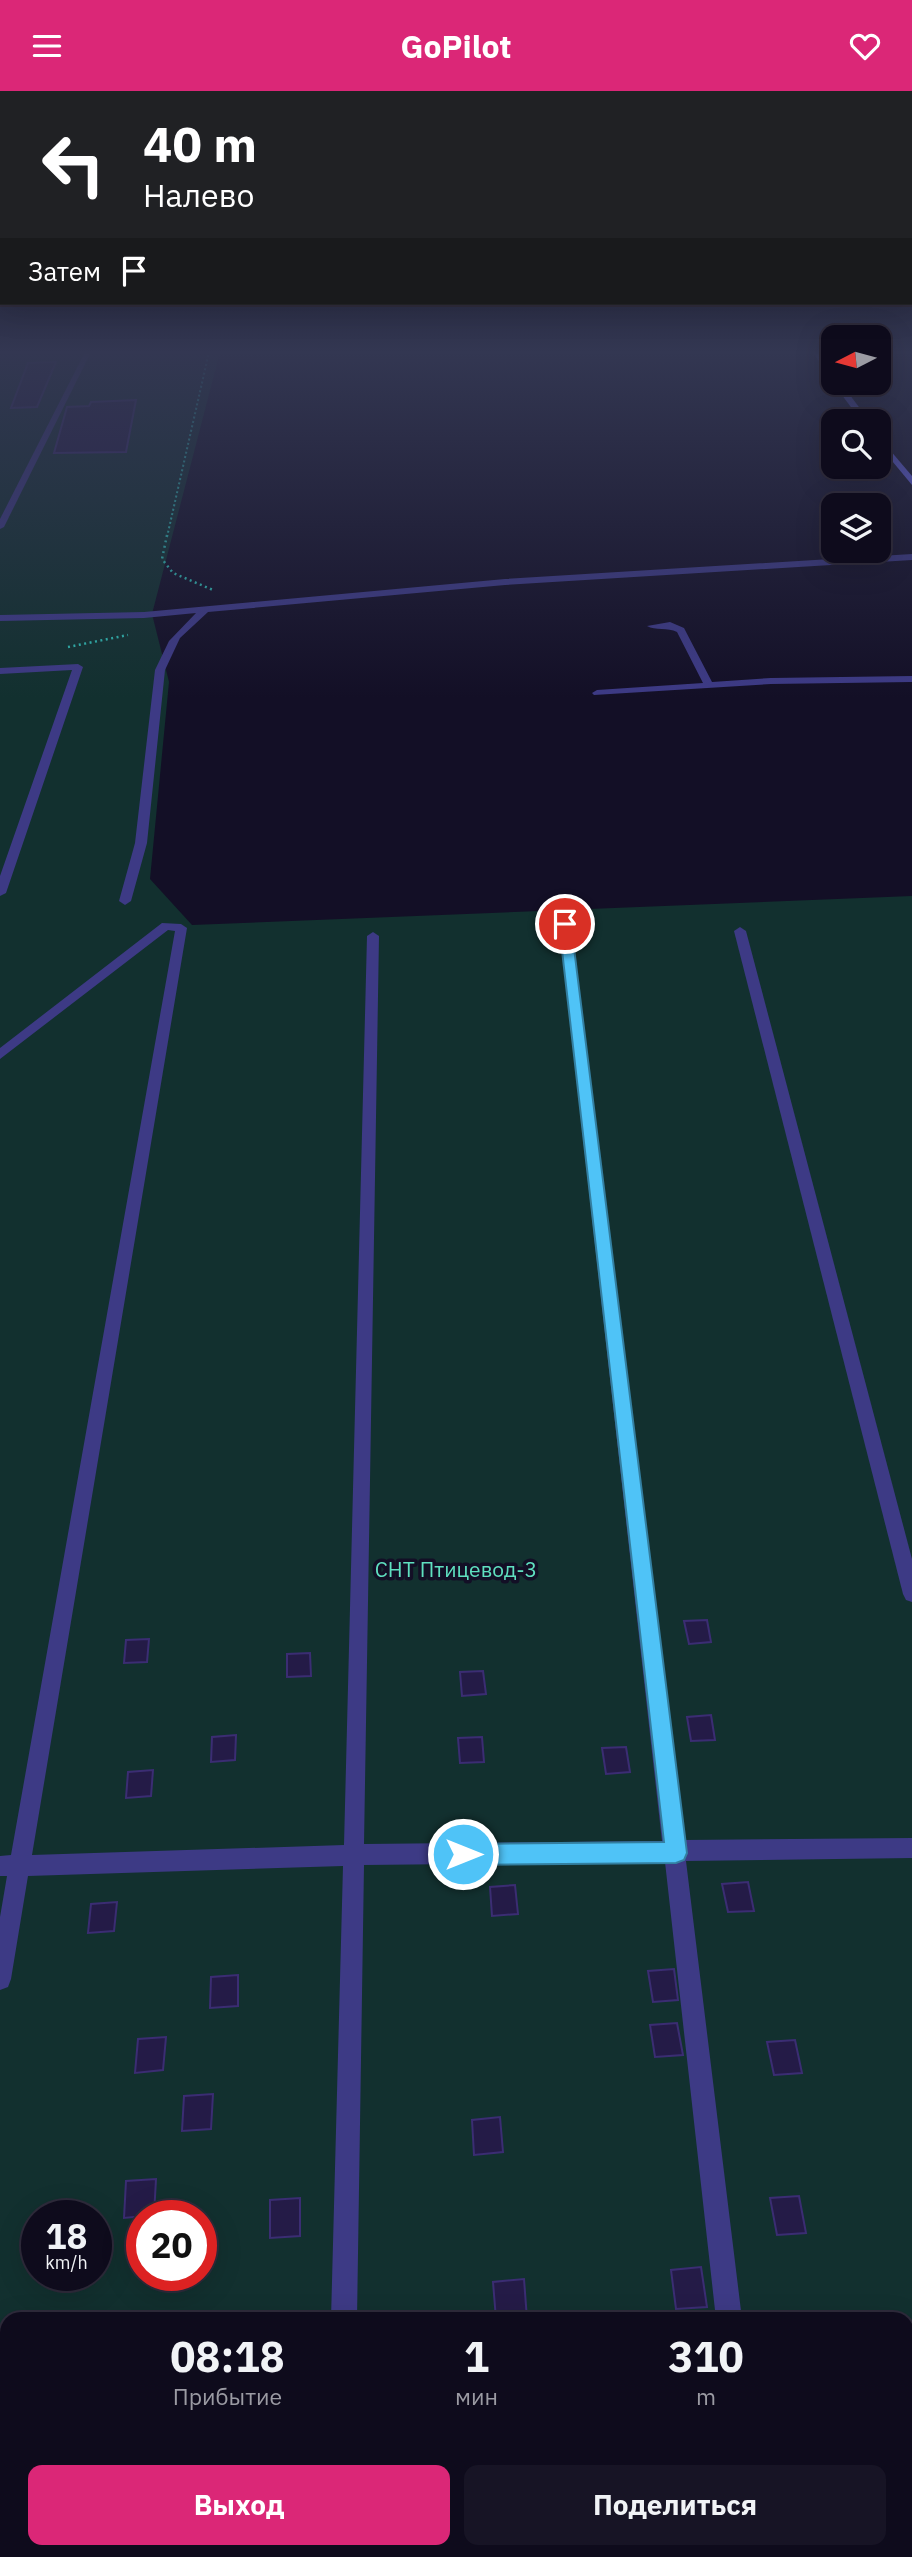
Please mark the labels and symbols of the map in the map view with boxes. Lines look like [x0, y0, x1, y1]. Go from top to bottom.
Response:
north arrow [821, 325, 891, 395]
pin [535, 894, 595, 954]
park label: СНТ Птицевод-3 [375, 1555, 537, 1583]
position arrow [426, 1817, 500, 1891]
speed limit sign: 20 [126, 2200, 217, 2291]

